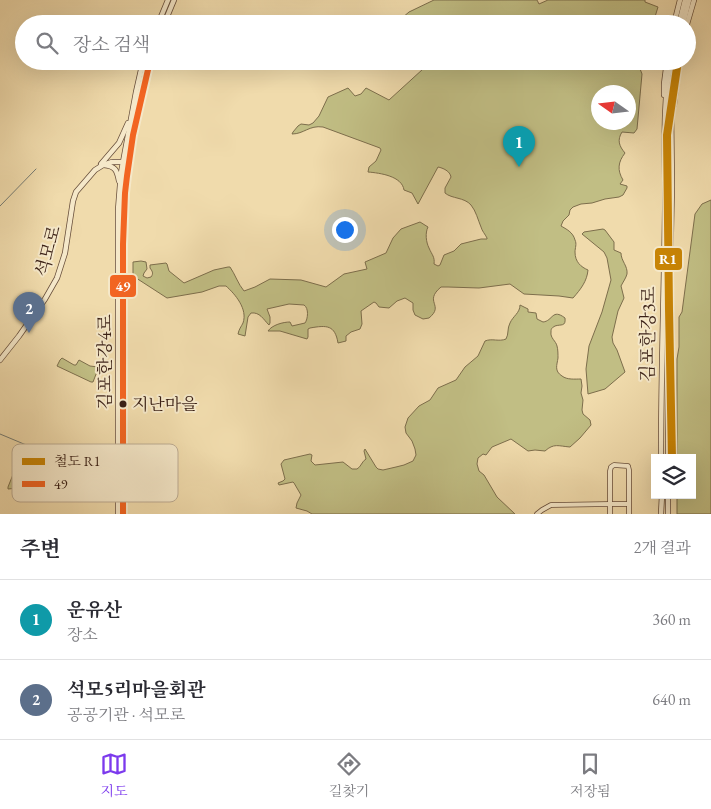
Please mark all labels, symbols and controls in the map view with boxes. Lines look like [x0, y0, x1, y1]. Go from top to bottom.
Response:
search box [15, 15, 696, 70]
icon: search [33, 29, 61, 57]
text: 장소 검색 [73, 32, 150, 57]
north arrow [591, 85, 636, 130]
pin: 1 [503, 126, 535, 167]
your location [332, 217, 358, 243]
street label: 석모로 [30, 223, 65, 279]
line badge: R1 [654, 247, 683, 271]
text: R1 [659, 250, 677, 268]
line badge: 49 [109, 274, 137, 298]
text: 49 [116, 277, 131, 295]
street label: 김포한강3로 [635, 286, 660, 382]
pin: 2 [13, 292, 45, 333]
street label: 김포한강4로 [93, 314, 116, 410]
place label: 지난마을 [132, 393, 198, 415]
marker: 지난마을 [118, 399, 128, 409]
legend [12, 444, 178, 502]
text: 철도 R1 [54, 452, 101, 470]
map controls [651, 454, 696, 499]
button: layers [651, 454, 696, 499]
text: 49 [54, 475, 68, 493]
text: 주변 [20, 535, 61, 562]
text: 2개 결과 [634, 537, 691, 558]
text: 운유산 [67, 597, 122, 622]
text: 1 [32, 609, 40, 630]
text: 360 m [652, 609, 691, 630]
text: 장소 [67, 624, 98, 645]
text: 석모5리마을회관 [67, 677, 206, 702]
text: 2 [32, 689, 40, 710]
text: 640 m [652, 689, 691, 710]
text: 공공기관 · 석모로 [67, 704, 185, 725]
tab: 지도 [100, 750, 128, 800]
tab: 길찾기 [329, 750, 369, 800]
tab: 저장됨 [570, 750, 611, 800]

